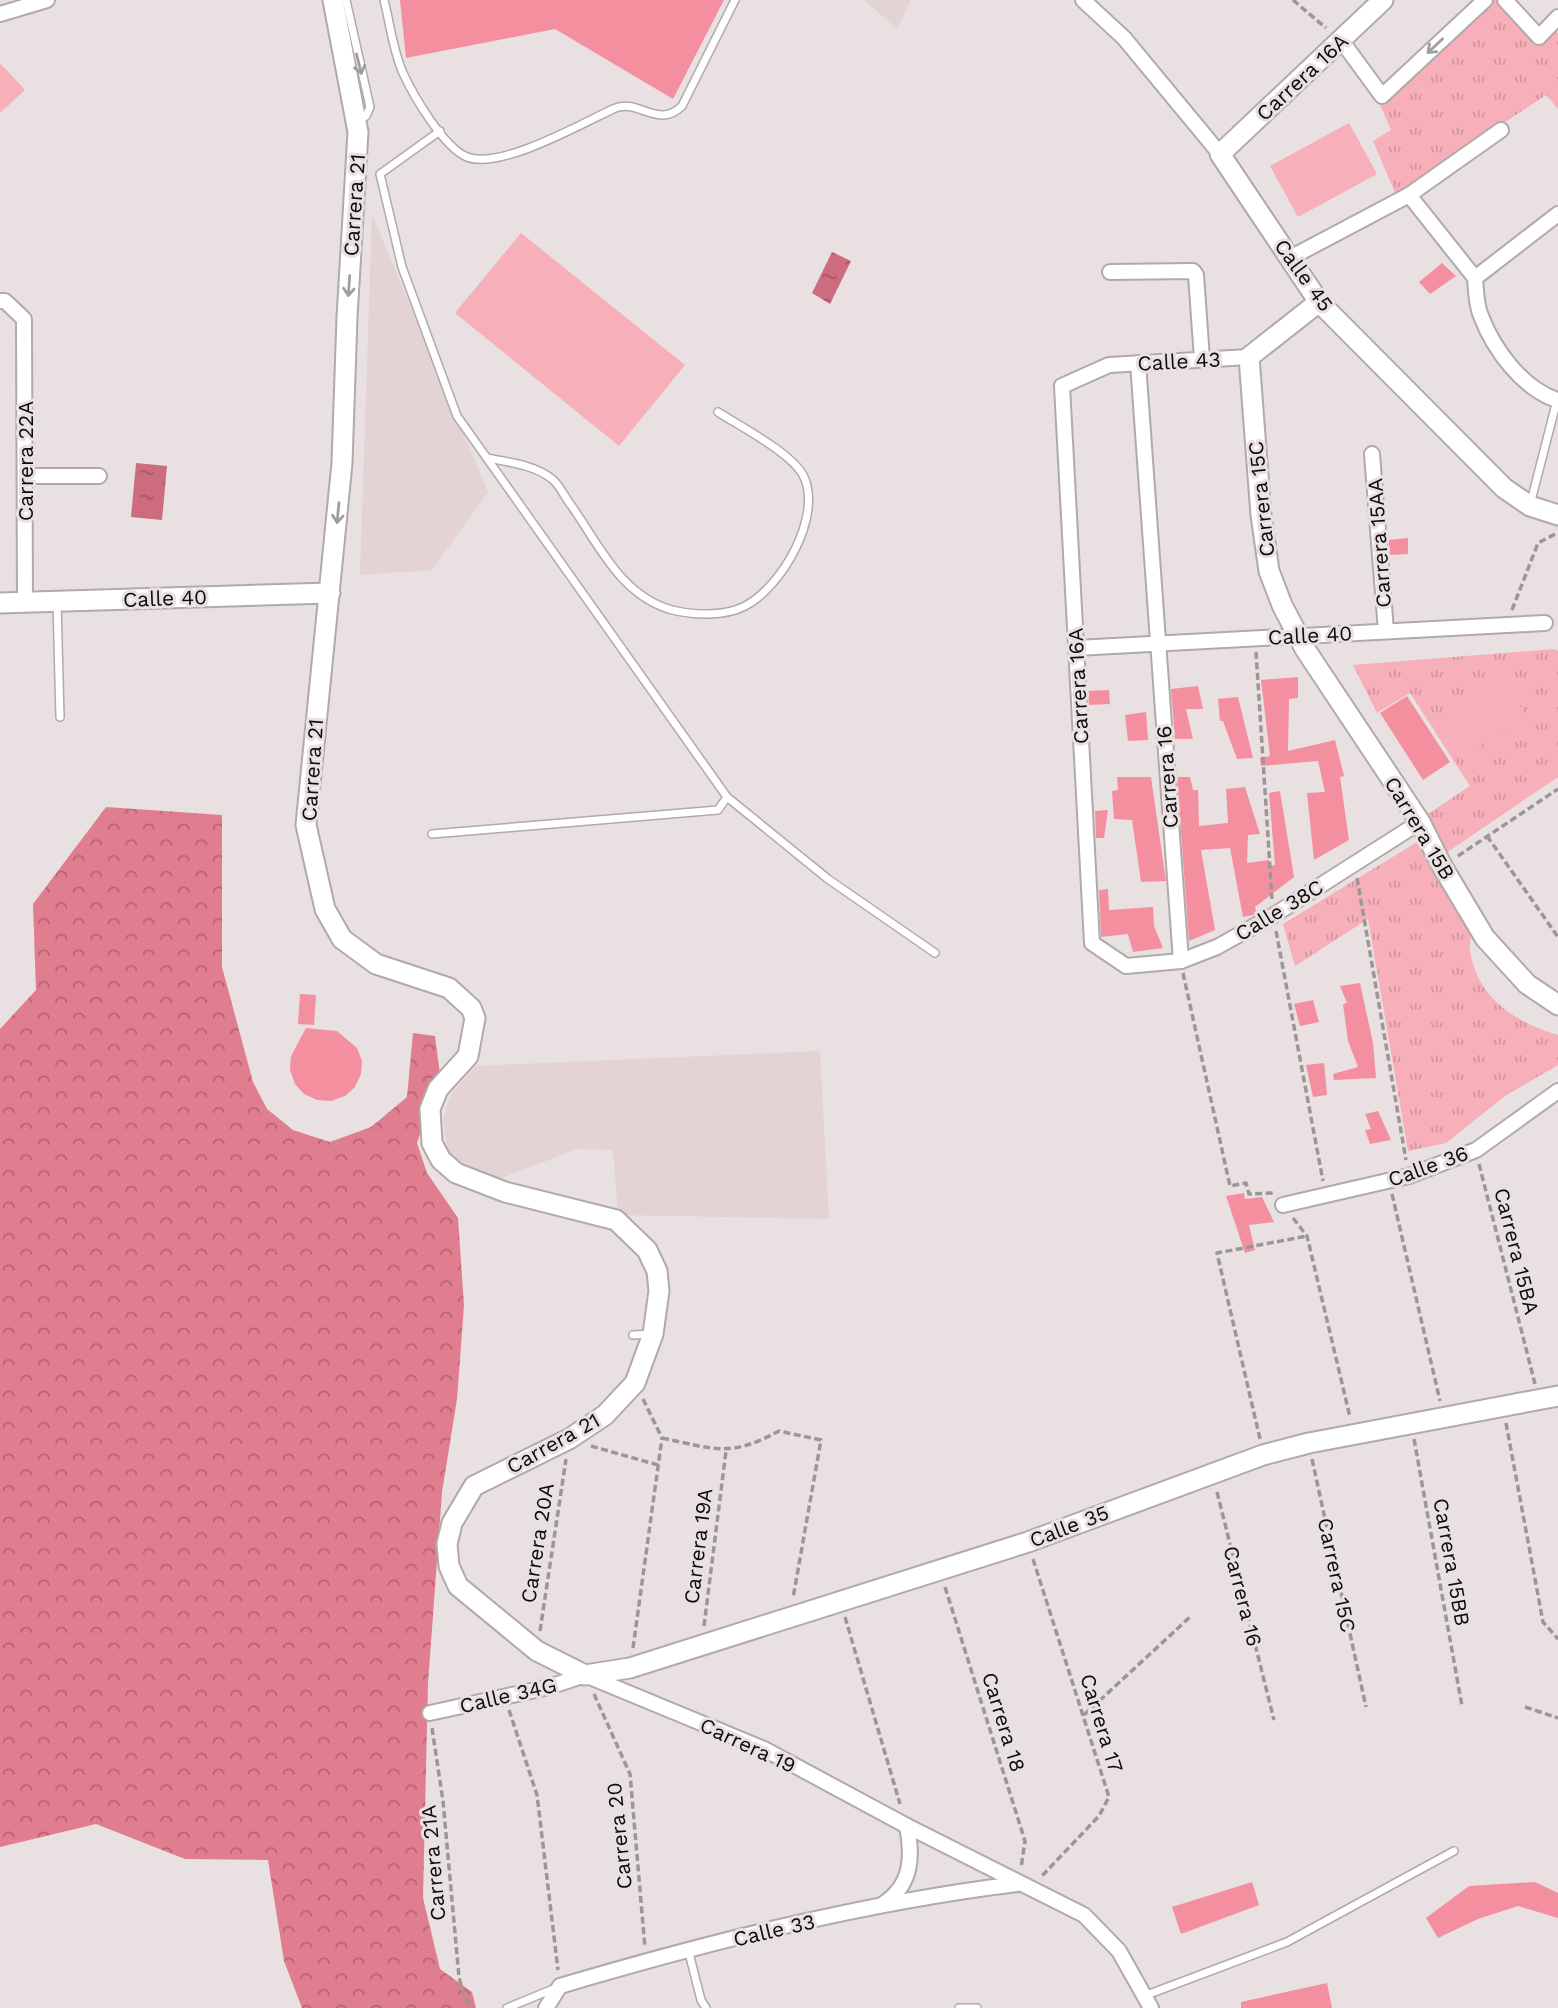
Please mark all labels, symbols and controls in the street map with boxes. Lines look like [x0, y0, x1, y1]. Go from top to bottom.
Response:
street label: Carrera 16A [1251, 28, 1353, 126]
one-way arrow [1427, 38, 1444, 55]
one-way arrow [353, 52, 366, 75]
street label: Carrera 21 [338, 153, 370, 257]
street label: Calle 45 [1269, 234, 1339, 316]
one-way arrow [342, 274, 355, 297]
street label: Calle 43 [1137, 346, 1221, 376]
street label: Carrera 22A [13, 401, 38, 521]
street label: Carrera 15C [1242, 440, 1280, 558]
street label: Carrera 15AA [1362, 477, 1396, 609]
one-way arrow [331, 501, 344, 524]
street label: Calle 40 [122, 584, 208, 612]
street label: Calle 40 [1267, 620, 1353, 650]
street label: Carrera 16A [1062, 627, 1094, 745]
street label: Carrera 21 [296, 718, 328, 822]
street label: Carrera 16 [1151, 725, 1183, 829]
street label: Carrera 15B [1379, 772, 1461, 884]
street label: Calle 38C [1231, 874, 1327, 946]
street label: Calle 36 [1385, 1140, 1471, 1192]
street label: Carrera 15BA [1489, 1185, 1545, 1317]
street label: Carrera 21 [502, 1407, 604, 1479]
street label: Carrera 20A [515, 1481, 559, 1605]
street label: Carrera 19A [678, 1487, 718, 1605]
street label: Carrera 15BB [1428, 1496, 1476, 1628]
street label: Calle 35 [1026, 1499, 1112, 1553]
street label: Carrera 15C [1313, 1515, 1361, 1635]
street label: Carrera 16 [1218, 1543, 1268, 1649]
street label: Carrera 18 [977, 1669, 1031, 1775]
street label: Carrera 17 [1075, 1671, 1129, 1775]
street label: Calle 34G [457, 1672, 559, 1718]
street label: Carrera 19 [696, 1712, 800, 1778]
street label: Carrera 20 [601, 1781, 637, 1891]
street label: Carrera 21A [415, 1804, 451, 1922]
street label: Calle 33 [731, 1908, 817, 1952]

